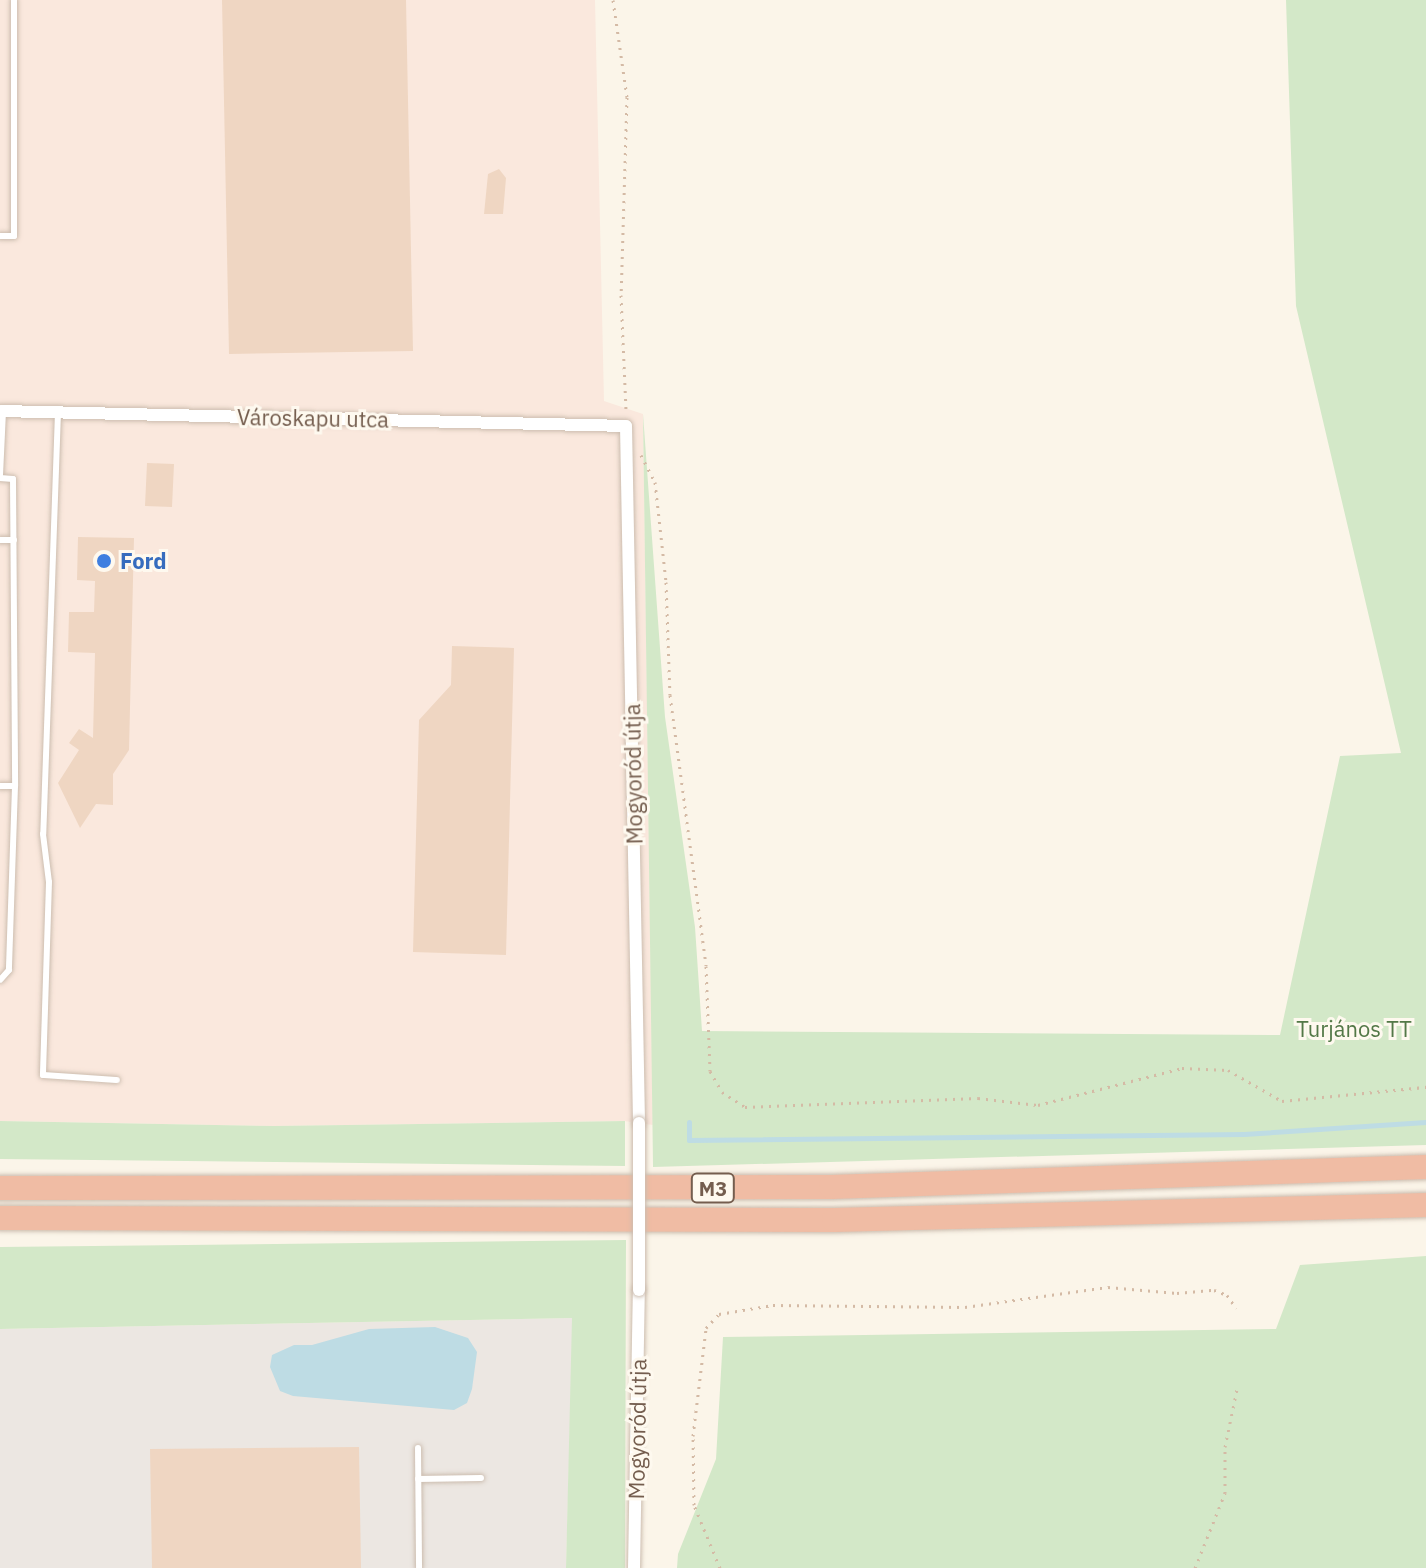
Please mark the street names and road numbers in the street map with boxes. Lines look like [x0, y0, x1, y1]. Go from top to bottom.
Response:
street label: Városkapu utca [237, 403, 389, 433]
street label: Mogyoród útja [619, 703, 647, 845]
road number: M3 [689, 1172, 737, 1204]
street label: Mogyoród útja [623, 1358, 651, 1500]

